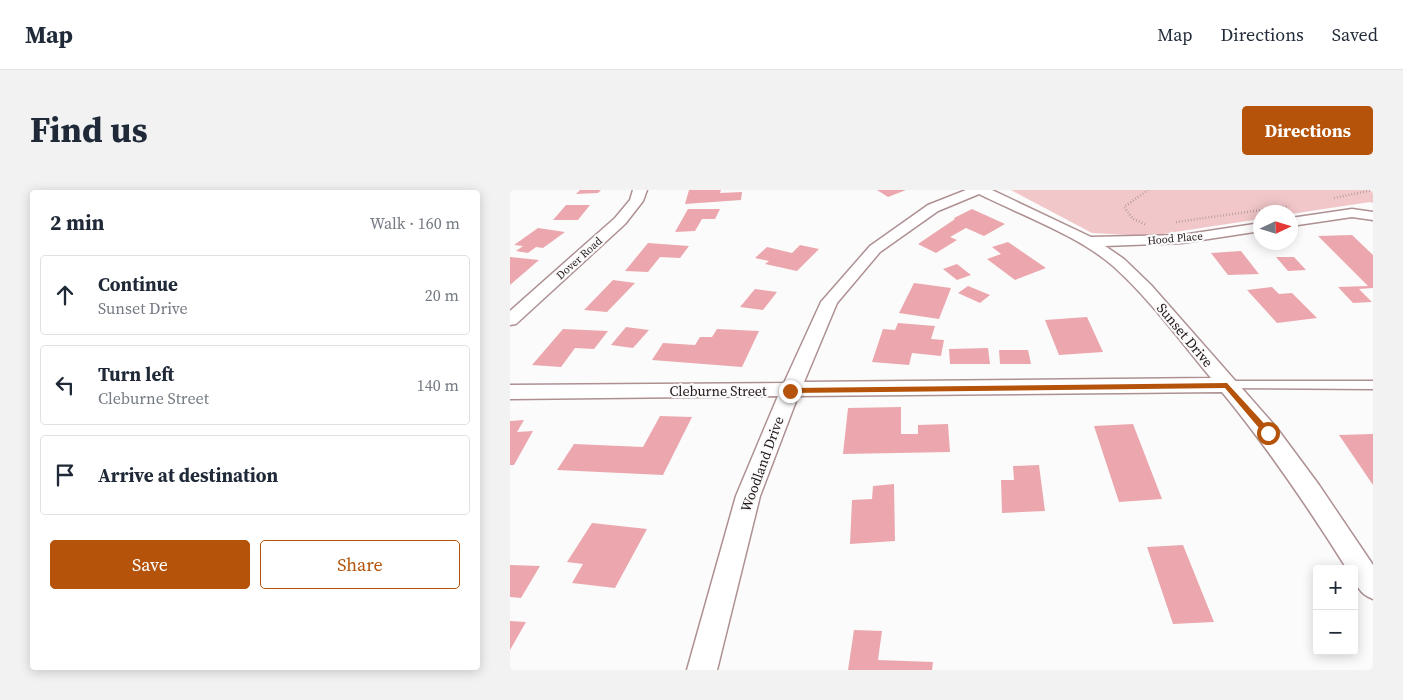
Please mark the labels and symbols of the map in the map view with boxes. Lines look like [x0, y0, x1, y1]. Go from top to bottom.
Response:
north arrow [1253, 205, 1298, 250]
street label: Hood Place [1147, 229, 1204, 248]
street label: Dover Road [553, 233, 606, 283]
street label: Sunset Drive [1152, 299, 1218, 371]
route end [779, 380, 802, 403]
street label: Cleburne Street [669, 381, 767, 401]
street label: Woodland Drive [735, 413, 789, 515]
route start [1257, 422, 1280, 445]

